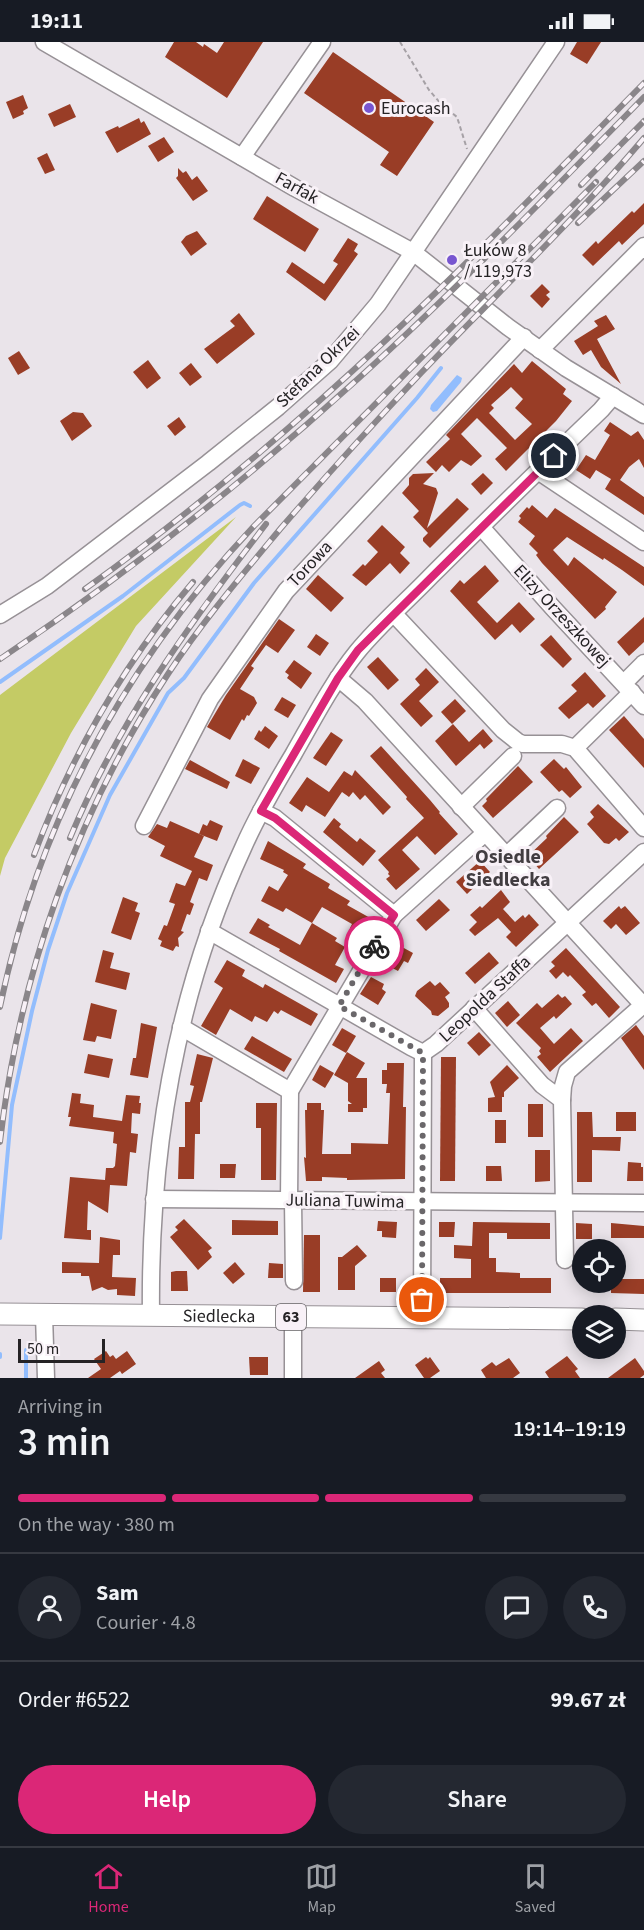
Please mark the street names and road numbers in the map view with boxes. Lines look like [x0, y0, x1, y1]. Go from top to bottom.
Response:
street label: Farfak [271, 166, 323, 210]
street label: Stefana Okrzei [270, 320, 366, 414]
street label: Torowa [282, 535, 338, 593]
street label: Elizy Orzeszkowej [508, 559, 616, 673]
street label: Leopolda Staffa [434, 950, 536, 1048]
street label: Juliana Tuwima [285, 1187, 405, 1215]
street label: Siedlecka [183, 1303, 255, 1329]
road number: 63 [276, 1304, 306, 1330]

